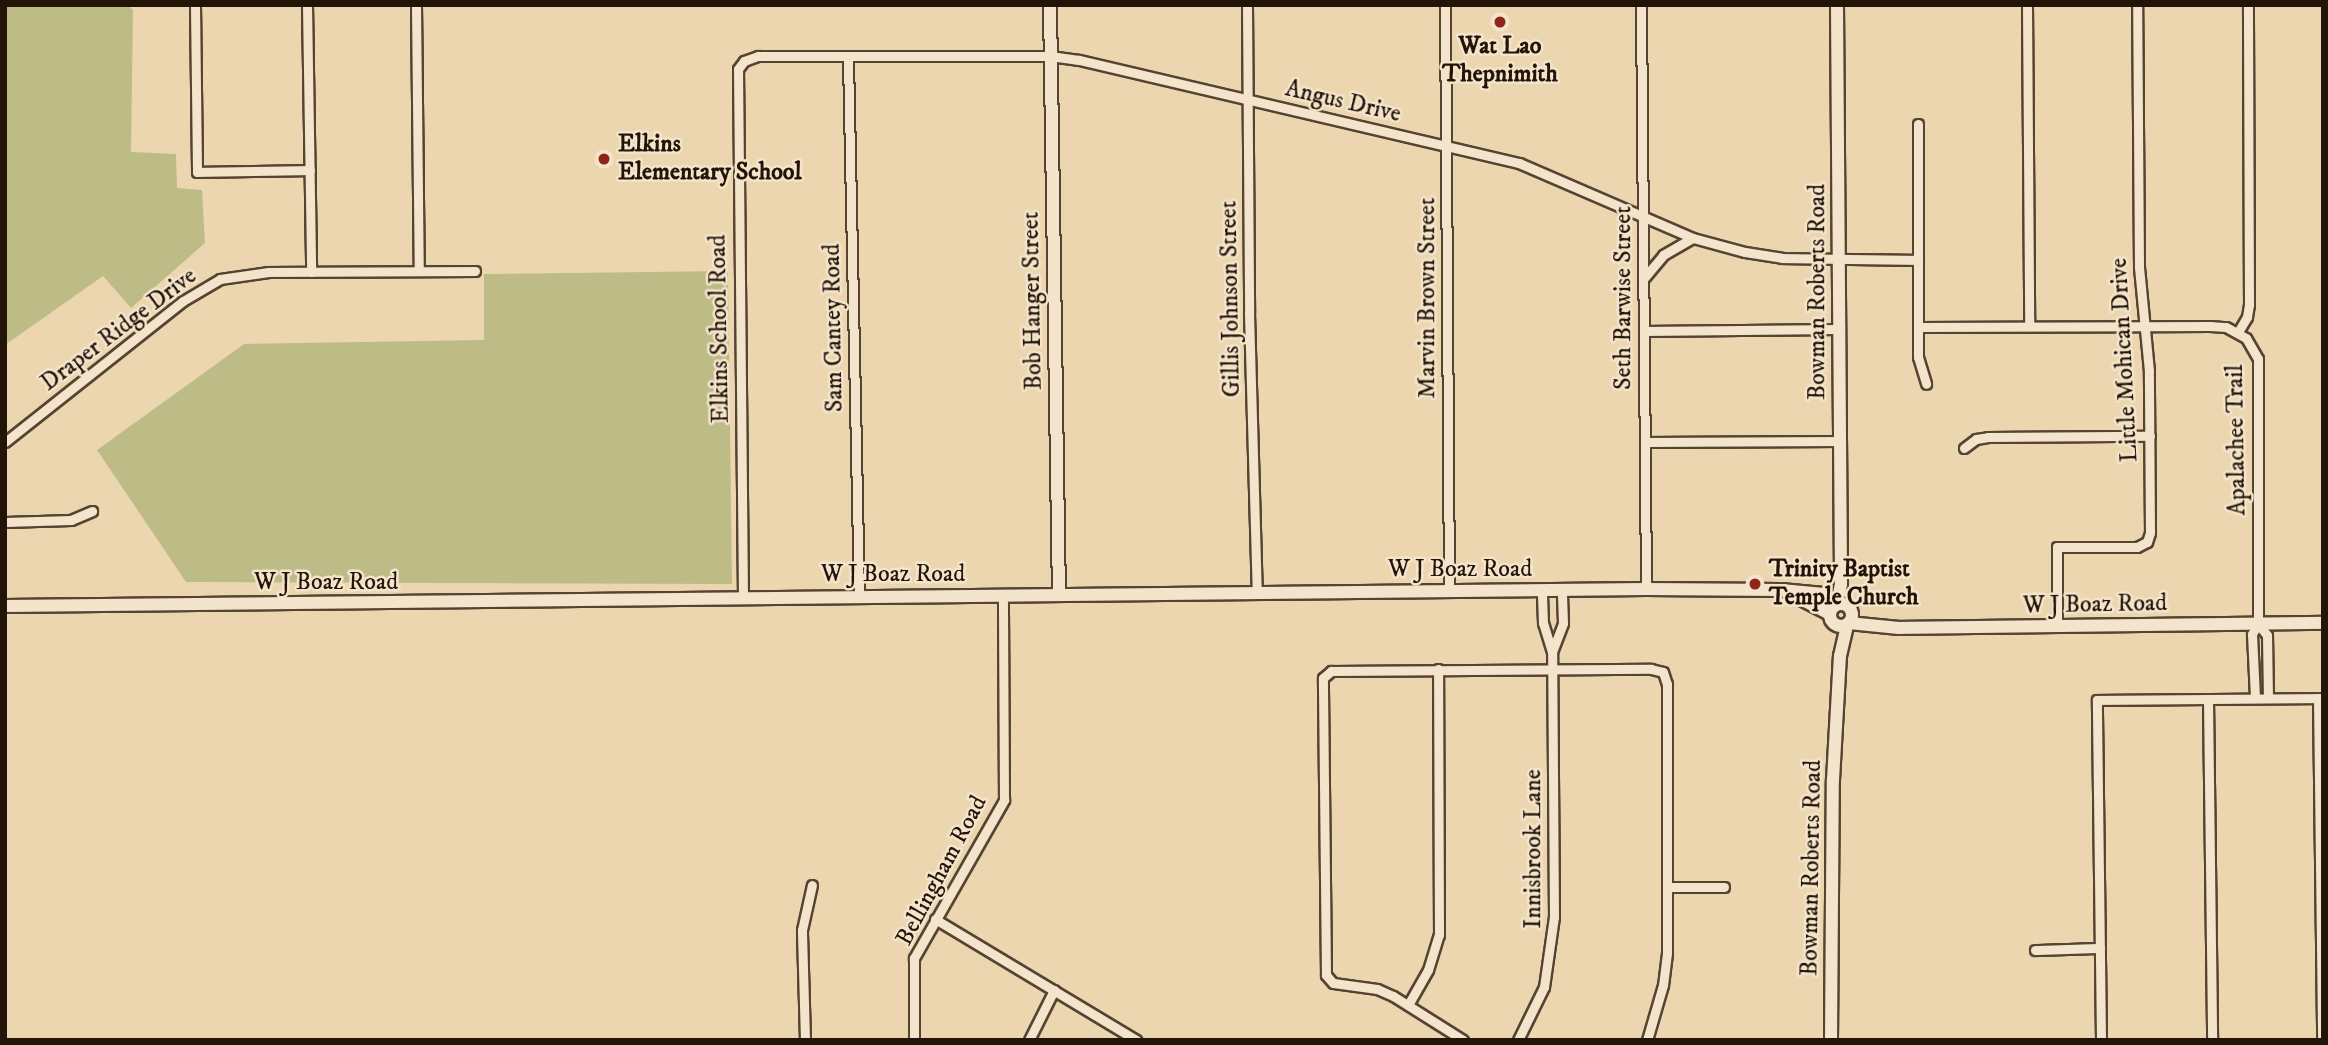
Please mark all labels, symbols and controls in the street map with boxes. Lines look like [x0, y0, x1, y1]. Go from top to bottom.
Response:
marker: Wat Lao Thepnimith [1492, 14, 1508, 30]
place label: Wat Lao Thepnimith [1442, 33, 1558, 89]
street label: Angus Drive [1282, 75, 1404, 129]
place label: Elkins Elementary School [618, 131, 802, 187]
marker: Elkins Elementary School [596, 151, 612, 167]
street label: Bowman Roberts Road [1804, 184, 1832, 400]
street label: Marvin Brown Street [1414, 197, 1442, 399]
street label: Gillis Johnson Street [1215, 200, 1247, 398]
street label: Seth Barwise Street [1610, 206, 1638, 390]
street label: Bob Hanger Street [1017, 211, 1049, 391]
street label: Elkins School Road [704, 234, 736, 424]
street label: Sam Cantey Road [818, 244, 850, 412]
street label: Little Mohican Drive [2105, 257, 2145, 463]
street label: Draper Ridge Drive [36, 262, 202, 398]
street label: Apalachee Trail [2221, 364, 2253, 516]
street label: W J Boaz Road [1388, 556, 1532, 584]
place label: Trinity Baptist Temple Church [1769, 556, 1919, 612]
street label: W J Boaz Road [821, 561, 965, 589]
street label: W J Boaz Road [254, 569, 398, 597]
marker: Trinity Baptist Temple Church [1747, 576, 1763, 592]
street label: W J Boaz Road [2023, 589, 2167, 621]
street label: Bowman Roberts Road [1796, 760, 1828, 976]
street label: Innisbrook Lane [1520, 769, 1548, 929]
street label: Bellingham Road [890, 791, 994, 951]

